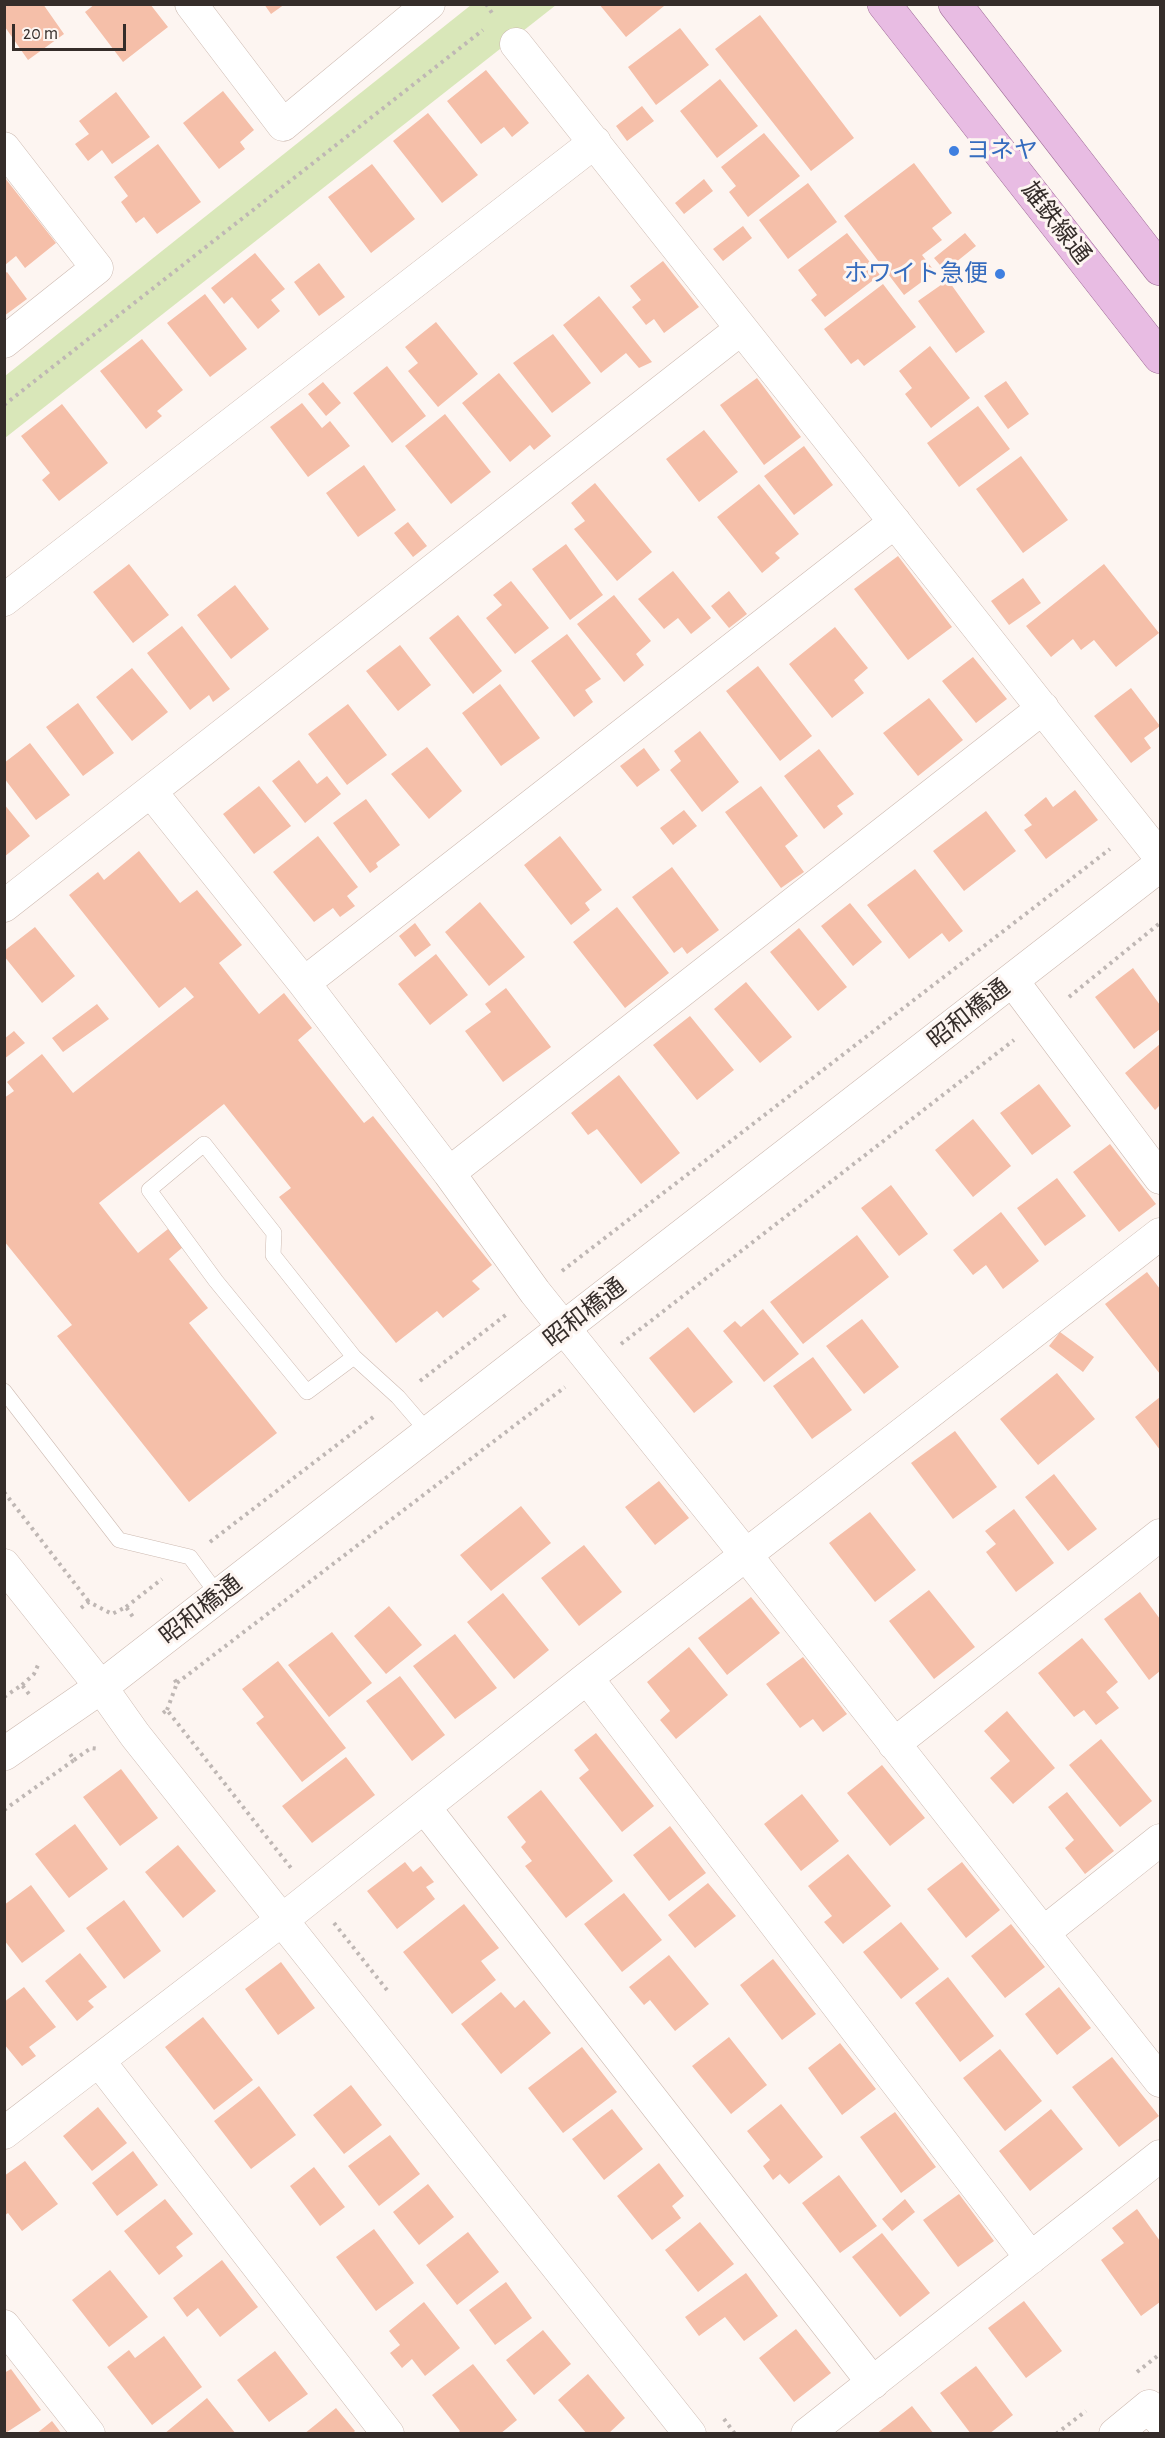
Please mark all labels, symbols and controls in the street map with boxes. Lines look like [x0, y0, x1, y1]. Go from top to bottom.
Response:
scale bar [15, 12, 129, 50]
text: 20 m [23, 25, 58, 43]
place label: ヨネヤ [966, 137, 1038, 165]
marker: ヨネヤ [947, 144, 961, 158]
street label: 雄鉄線通 [1015, 176, 1097, 270]
place label: ホワイト急便 [844, 260, 988, 288]
marker: ホワイト急便 [993, 267, 1007, 281]
street label: 昭和橋通 [922, 973, 1016, 1055]
street label: 昭和橋通 [538, 1272, 632, 1354]
street label: 昭和橋通 [154, 1569, 248, 1651]

